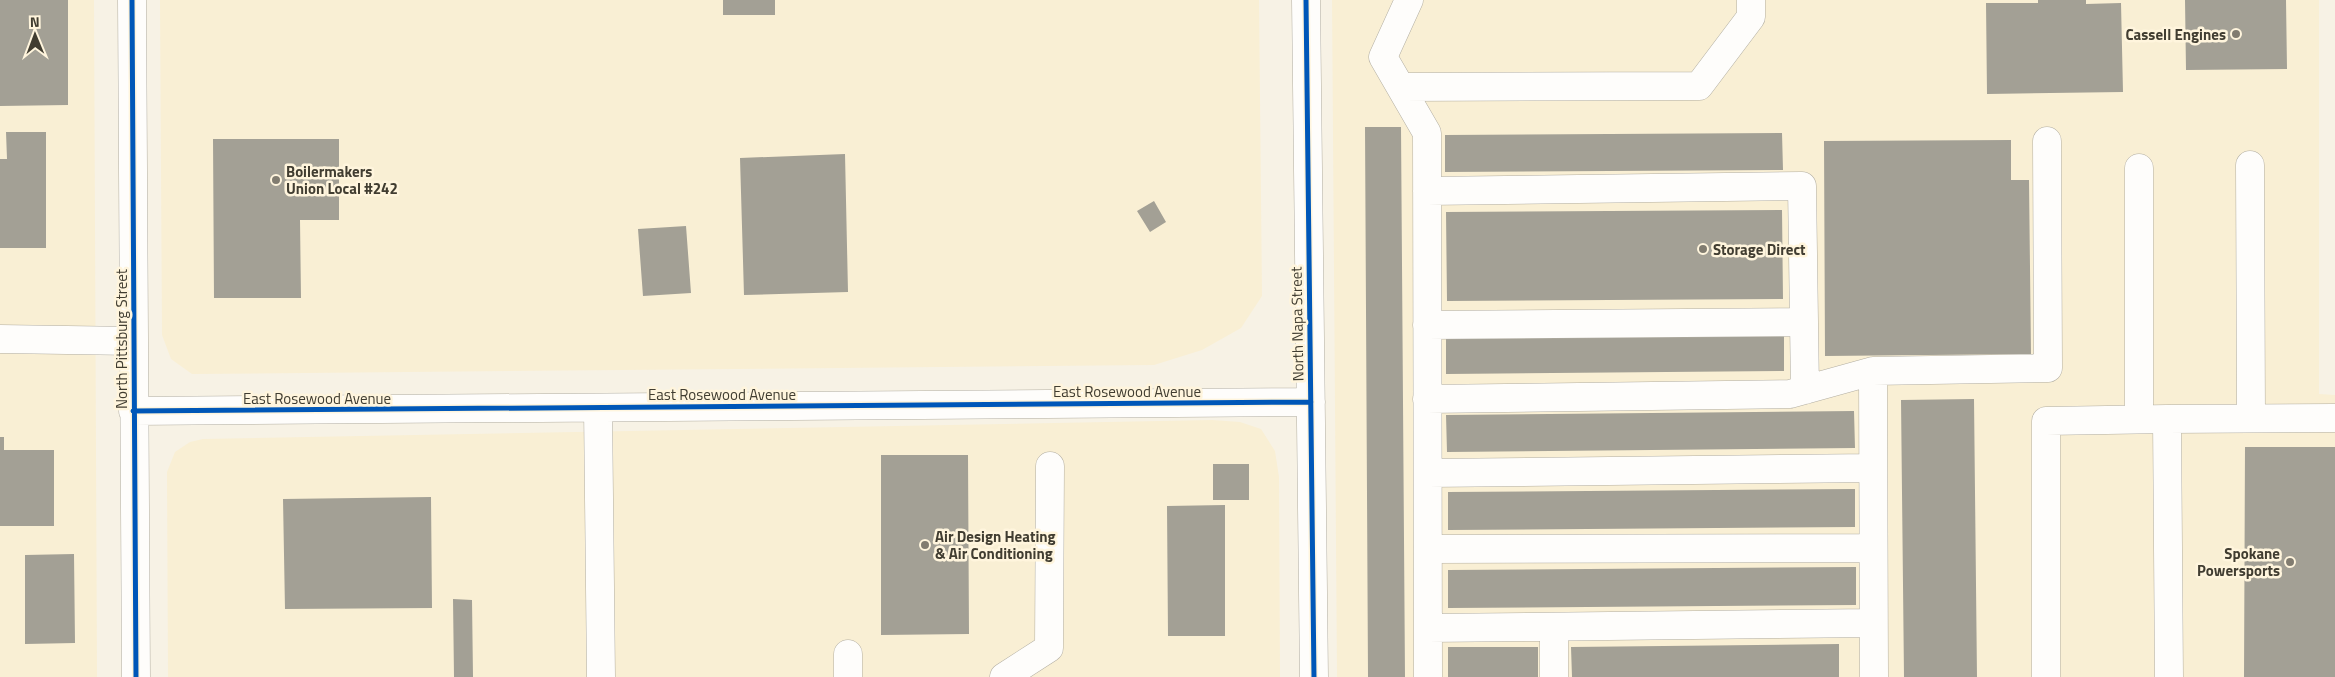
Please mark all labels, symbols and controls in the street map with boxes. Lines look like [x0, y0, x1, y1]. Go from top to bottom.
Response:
north arrow [10, 10, 60, 60]
text: N [30, 11, 40, 32]
place label: Cassell Engines [2125, 23, 2226, 46]
marker: Cassell Engines [2230, 28, 2242, 40]
place label: Boilermakers Union Local #242 [286, 160, 398, 200]
marker: Boilermakers Union Local #242 [270, 174, 282, 186]
place label: Storage Direct [1713, 238, 1806, 261]
marker: Storage Direct [1697, 243, 1709, 255]
street label: North Napa Street [1284, 266, 1310, 382]
street label: North Pittsburg Street [110, 268, 133, 409]
street label: East Rosewood Avenue [1053, 380, 1201, 403]
street label: East Rosewood Avenue [648, 383, 796, 406]
street label: East Rosewood Avenue [243, 387, 391, 410]
place label: Air Design Heating & Air Conditioning [935, 525, 1056, 565]
marker: Air Design Heating & Air Conditioning [919, 539, 931, 551]
place label: Spokane Powersports [2197, 542, 2280, 582]
marker: Spokane Powersports [2284, 556, 2296, 568]

